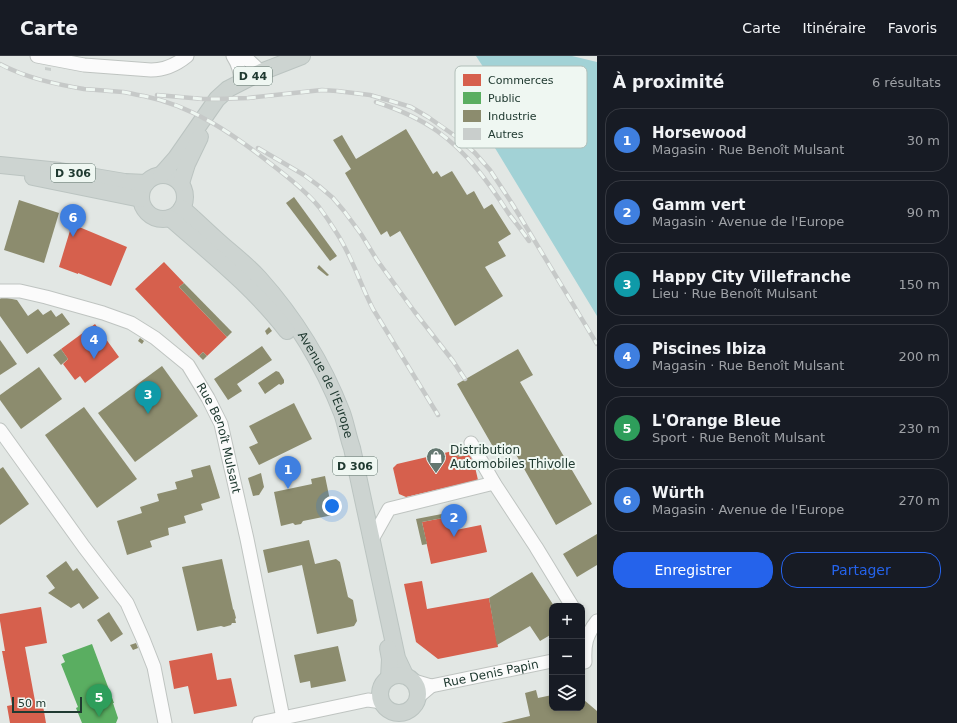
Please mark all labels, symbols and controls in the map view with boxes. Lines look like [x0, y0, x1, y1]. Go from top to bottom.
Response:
text: Carte [20, 17, 78, 39]
text: Carte [742, 20, 781, 36]
text: Itinéraire [803, 20, 866, 36]
text: Favoris [888, 20, 937, 36]
legend [455, 66, 587, 148]
road number: D 44 [234, 67, 272, 85]
text: À proximité [613, 72, 724, 92]
text: Commerces [488, 74, 554, 87]
text: 6 résultats [872, 75, 941, 90]
text: Public [488, 92, 521, 105]
text: Industrie [488, 110, 537, 123]
text: Horsewood [652, 124, 747, 142]
text: Autres [488, 128, 524, 141]
text: 1 [622, 133, 632, 148]
text: 30 m [907, 133, 940, 148]
text: Magasin · Rue Benoît Mulsant [652, 142, 844, 157]
road number: D 306 [51, 164, 95, 182]
text: Gamm vert [652, 196, 745, 214]
pin: 6 [60, 204, 86, 237]
text: 2 [622, 205, 632, 220]
text: 90 m [907, 205, 940, 220]
text: Magasin · Avenue de l'Europe [652, 214, 844, 229]
text: Happy City Villefranche [652, 268, 851, 286]
text: 3 [622, 277, 632, 292]
text: 150 m [898, 277, 940, 292]
text: Lieu · Rue Benoît Mulsant [652, 286, 817, 301]
pin: 4 [81, 326, 107, 359]
street label: Avenue de l'Europe [295, 329, 356, 440]
text: Piscines Ibiza [652, 340, 766, 358]
text: 4 [622, 349, 632, 364]
text: 200 m [898, 349, 940, 364]
text: Magasin · Rue Benoît Mulsant [652, 358, 844, 373]
street label: Rue Benoît Mulsant [194, 380, 244, 495]
pin: 3 [135, 381, 161, 414]
text: L'Orange Bleue [652, 412, 781, 430]
text: 5 [622, 421, 632, 436]
text: 230 m [898, 421, 940, 436]
text: Sport · Rue Benoît Mulsant [652, 430, 825, 445]
place label: Distribution Automobiles Thivolle [450, 443, 575, 471]
shop icon: Distribution Automobiles Thivolle [425, 446, 447, 474]
pin: 1 [275, 456, 301, 489]
road number: D 306 [333, 457, 377, 475]
text: Würth [652, 484, 704, 502]
text: 6 [622, 493, 632, 508]
text: 270 m [898, 493, 940, 508]
your location [322, 496, 342, 516]
text: Magasin · Avenue de l'Europe [652, 502, 844, 517]
pin: 2 [441, 504, 467, 537]
button: Enregistrer [613, 552, 773, 588]
button: Partager [781, 552, 941, 588]
map controls [549, 603, 585, 711]
button: + [549, 603, 585, 639]
button: − [549, 639, 585, 675]
street label: Rue Denis Papin [442, 657, 540, 690]
button: layers [549, 675, 585, 711]
pin: 5 [86, 684, 112, 717]
scale bar [12, 695, 82, 714]
text: 50 m [18, 697, 46, 710]

